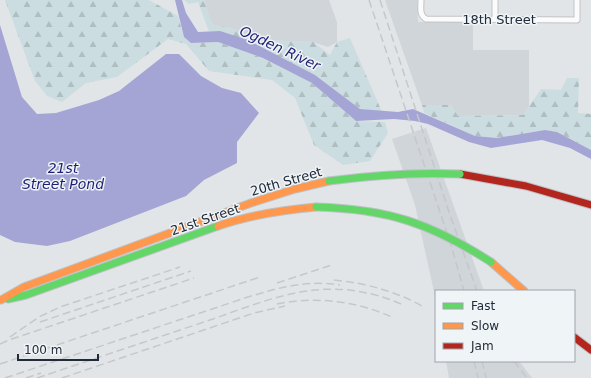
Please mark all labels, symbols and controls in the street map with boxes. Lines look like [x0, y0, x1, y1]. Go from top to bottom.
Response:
street label: 18th Street [462, 12, 536, 27]
water label: Ogden River [237, 22, 324, 74]
water label: 21st Street Pond [22, 160, 104, 192]
street label: 20th Street [249, 164, 324, 199]
street label: 21st Street [169, 201, 242, 238]
legend [435, 290, 575, 362]
text: Fast [471, 299, 495, 313]
text: Slow [471, 319, 499, 333]
scale bar [18, 336, 98, 362]
text: Jam [470, 339, 494, 353]
text: 100 m [24, 343, 62, 357]

